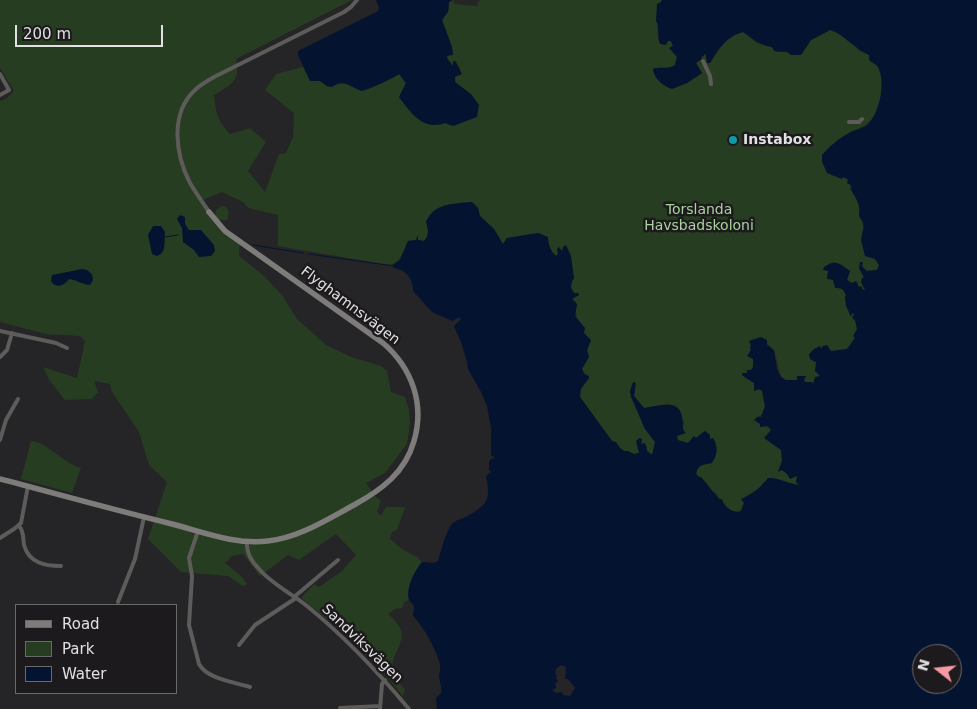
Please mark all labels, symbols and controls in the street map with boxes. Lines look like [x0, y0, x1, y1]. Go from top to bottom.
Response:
scale bar [18, 15, 165, 47]
text: 200 m [23, 25, 71, 43]
place label: Instabox [743, 132, 811, 148]
marker: Instabox [727, 134, 739, 146]
park label: Torslanda Havsbadskoloni [644, 202, 754, 234]
street label: Flyghamnsvägen [297, 263, 403, 349]
street label: Sandviksvägen [318, 601, 406, 687]
legend [15, 604, 178, 694]
text: Road [62, 615, 100, 633]
text: Park [62, 640, 94, 658]
north arrow [912, 644, 962, 694]
text: N [914, 657, 933, 673]
text: Water [62, 665, 106, 683]

